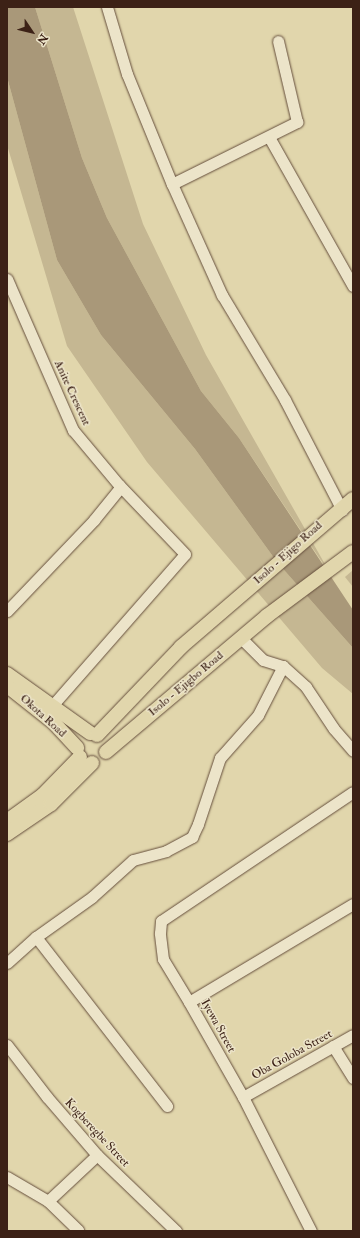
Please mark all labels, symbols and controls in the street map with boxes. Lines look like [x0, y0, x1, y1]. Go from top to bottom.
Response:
north arrow [12, 12, 52, 52]
text: N [34, 31, 50, 47]
street label: Anite Crescent [51, 358, 93, 428]
street label: Isolo - Ejigo Road [251, 518, 325, 588]
street label: Isolo - Ejigbo Road [146, 648, 226, 720]
street label: Okota Road [17, 691, 69, 741]
street label: Iyewa Street [197, 997, 239, 1055]
street label: Oba Goloba Street [249, 1027, 335, 1083]
street label: Kogberegbe Street [62, 1096, 132, 1170]

